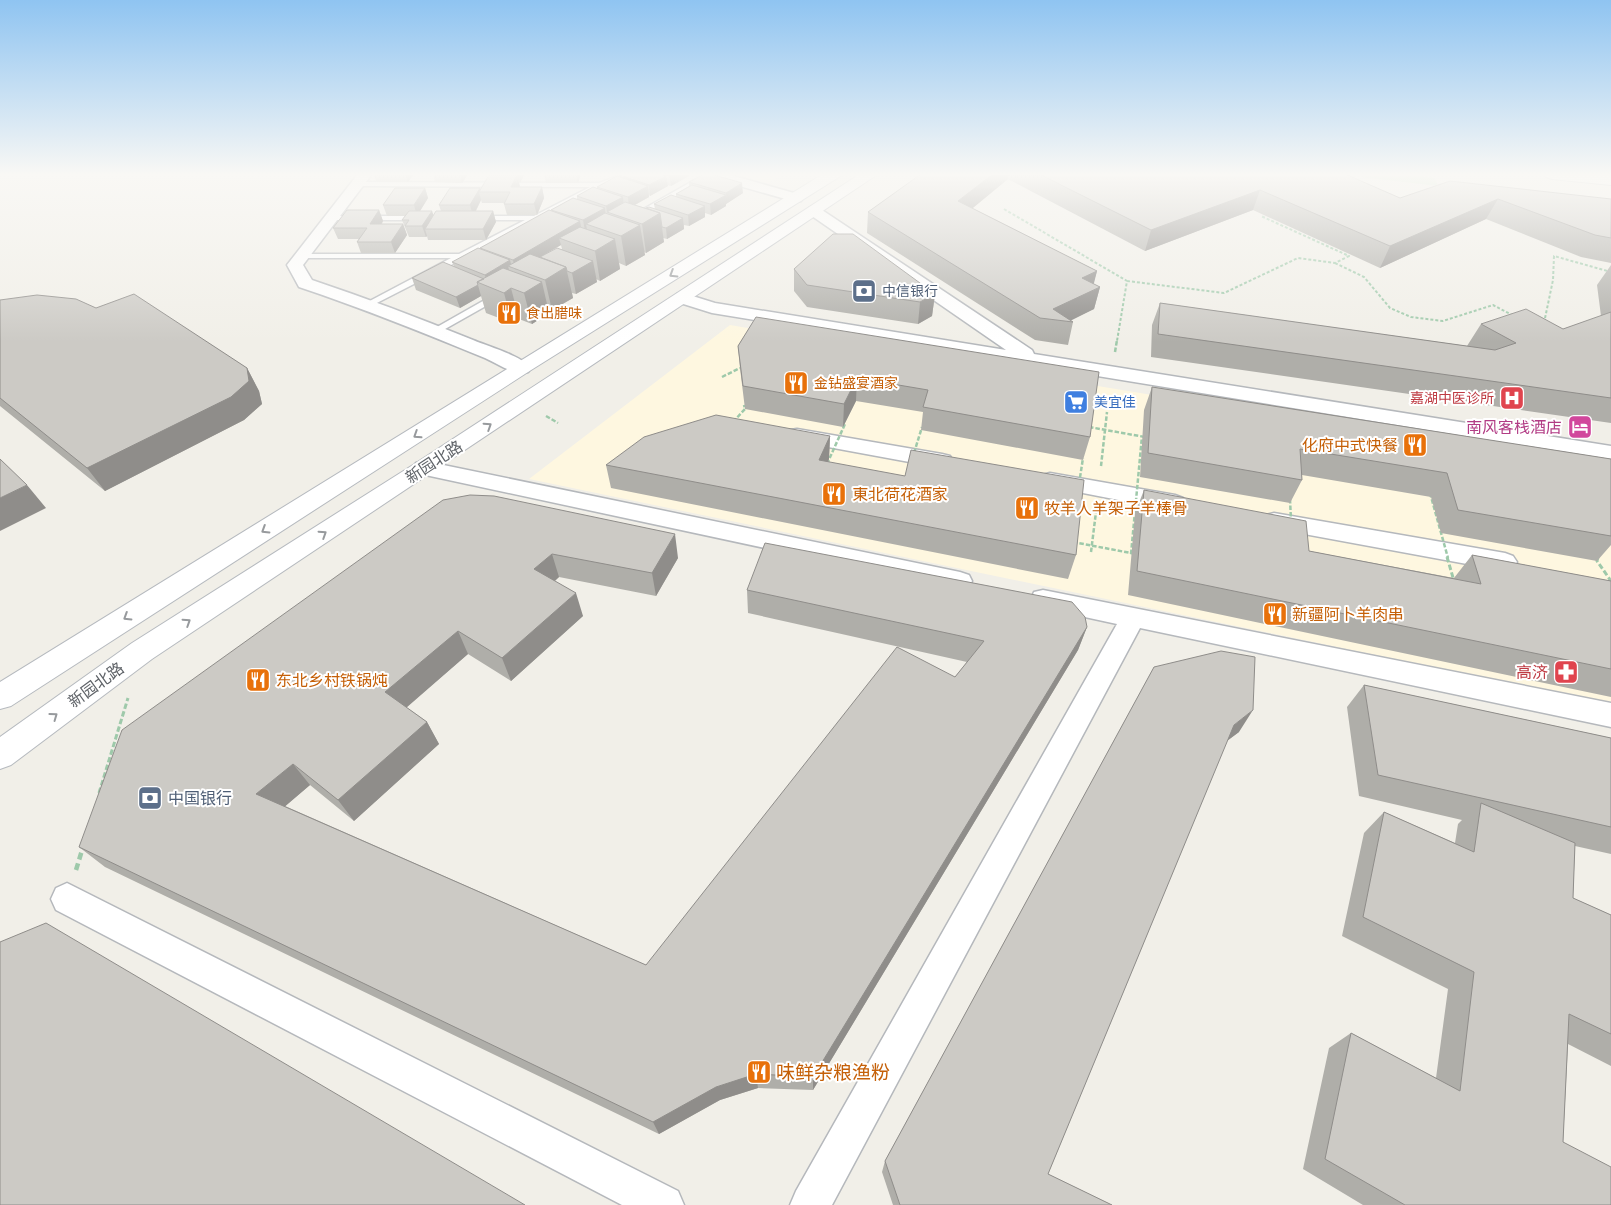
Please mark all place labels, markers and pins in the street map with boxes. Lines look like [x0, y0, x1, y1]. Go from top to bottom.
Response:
bank icon: 中信银行 [851, 278, 877, 304]
place label: 中信银行 [882, 282, 938, 300]
restaurant icon: 食出腊味 [496, 300, 522, 326]
place label: 食出腊味 [526, 304, 582, 322]
restaurant icon: 金钻盛宴酒家 [783, 370, 809, 396]
place label: 金钻盛宴酒家 [814, 374, 898, 392]
hospital icon: 嘉湖中医诊所 [1499, 385, 1525, 411]
supermarket icon: 美宜佳 [1063, 389, 1089, 415]
place label: 嘉湖中医诊所 [1410, 389, 1494, 407]
place label: 美宜佳 [1094, 393, 1136, 411]
hotel icon: 南风客栈酒店 [1567, 414, 1593, 440]
place label: 南风客栈酒店 [1466, 418, 1562, 437]
restaurant icon: 化府中式快餐 [1402, 432, 1428, 458]
place label: 化府中式快餐 [1302, 436, 1398, 455]
restaurant icon: 東北荷花酒家 [821, 481, 847, 507]
place label: 東北荷花酒家 [852, 485, 948, 504]
restaurant icon: 牧羊人羊架子羊棒骨 [1014, 495, 1040, 521]
place label: 牧羊人羊架子羊棒骨 [1044, 499, 1188, 518]
restaurant icon: 新疆阿卜羊肉串 [1262, 601, 1288, 627]
place label: 新疆阿卜羊肉串 [1292, 605, 1404, 624]
pharmacy icon: 高济 [1553, 659, 1579, 685]
place label: 高济 [1516, 663, 1548, 682]
restaurant icon: 东北乡村铁锅炖 [245, 667, 271, 693]
place label: 东北乡村铁锅炖 [276, 671, 388, 690]
bank icon: 中国银行 [137, 785, 163, 811]
place label: 中国银行 [168, 789, 232, 808]
restaurant icon: 味鲜杂粮渔粉 [746, 1059, 772, 1085]
place label: 味鲜杂粮渔粉 [776, 1061, 890, 1084]

